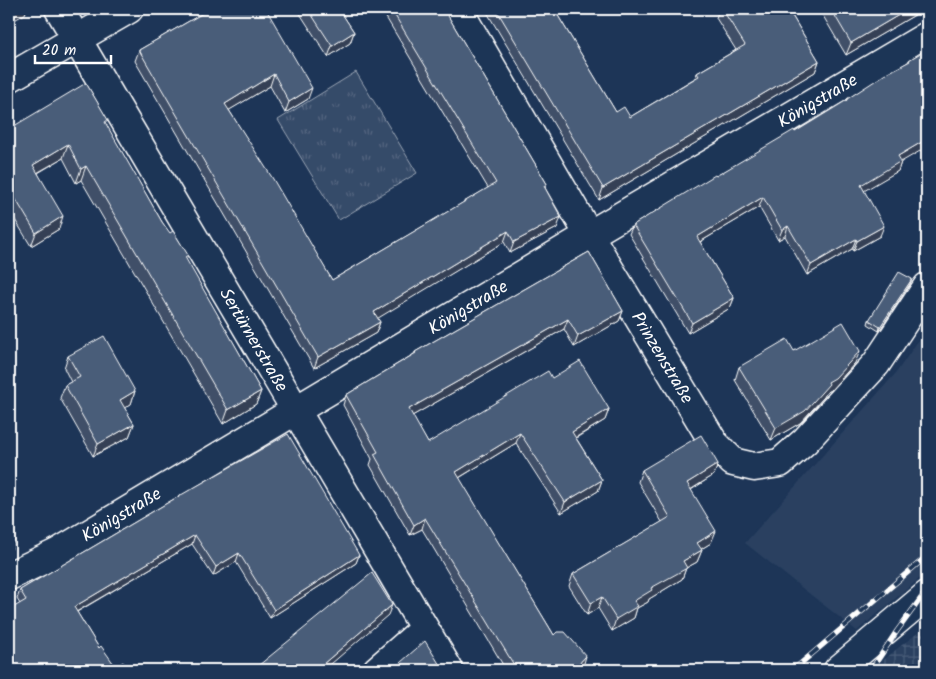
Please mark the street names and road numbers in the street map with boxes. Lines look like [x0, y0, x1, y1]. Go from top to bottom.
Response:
street label: Königstraße [772, 67, 864, 137]
street label: Königstraße [423, 273, 514, 344]
street label: Sertürnerstraße [211, 283, 295, 398]
street label: Prinzenstraße [622, 307, 700, 410]
street label: Königstraße [76, 481, 168, 551]

